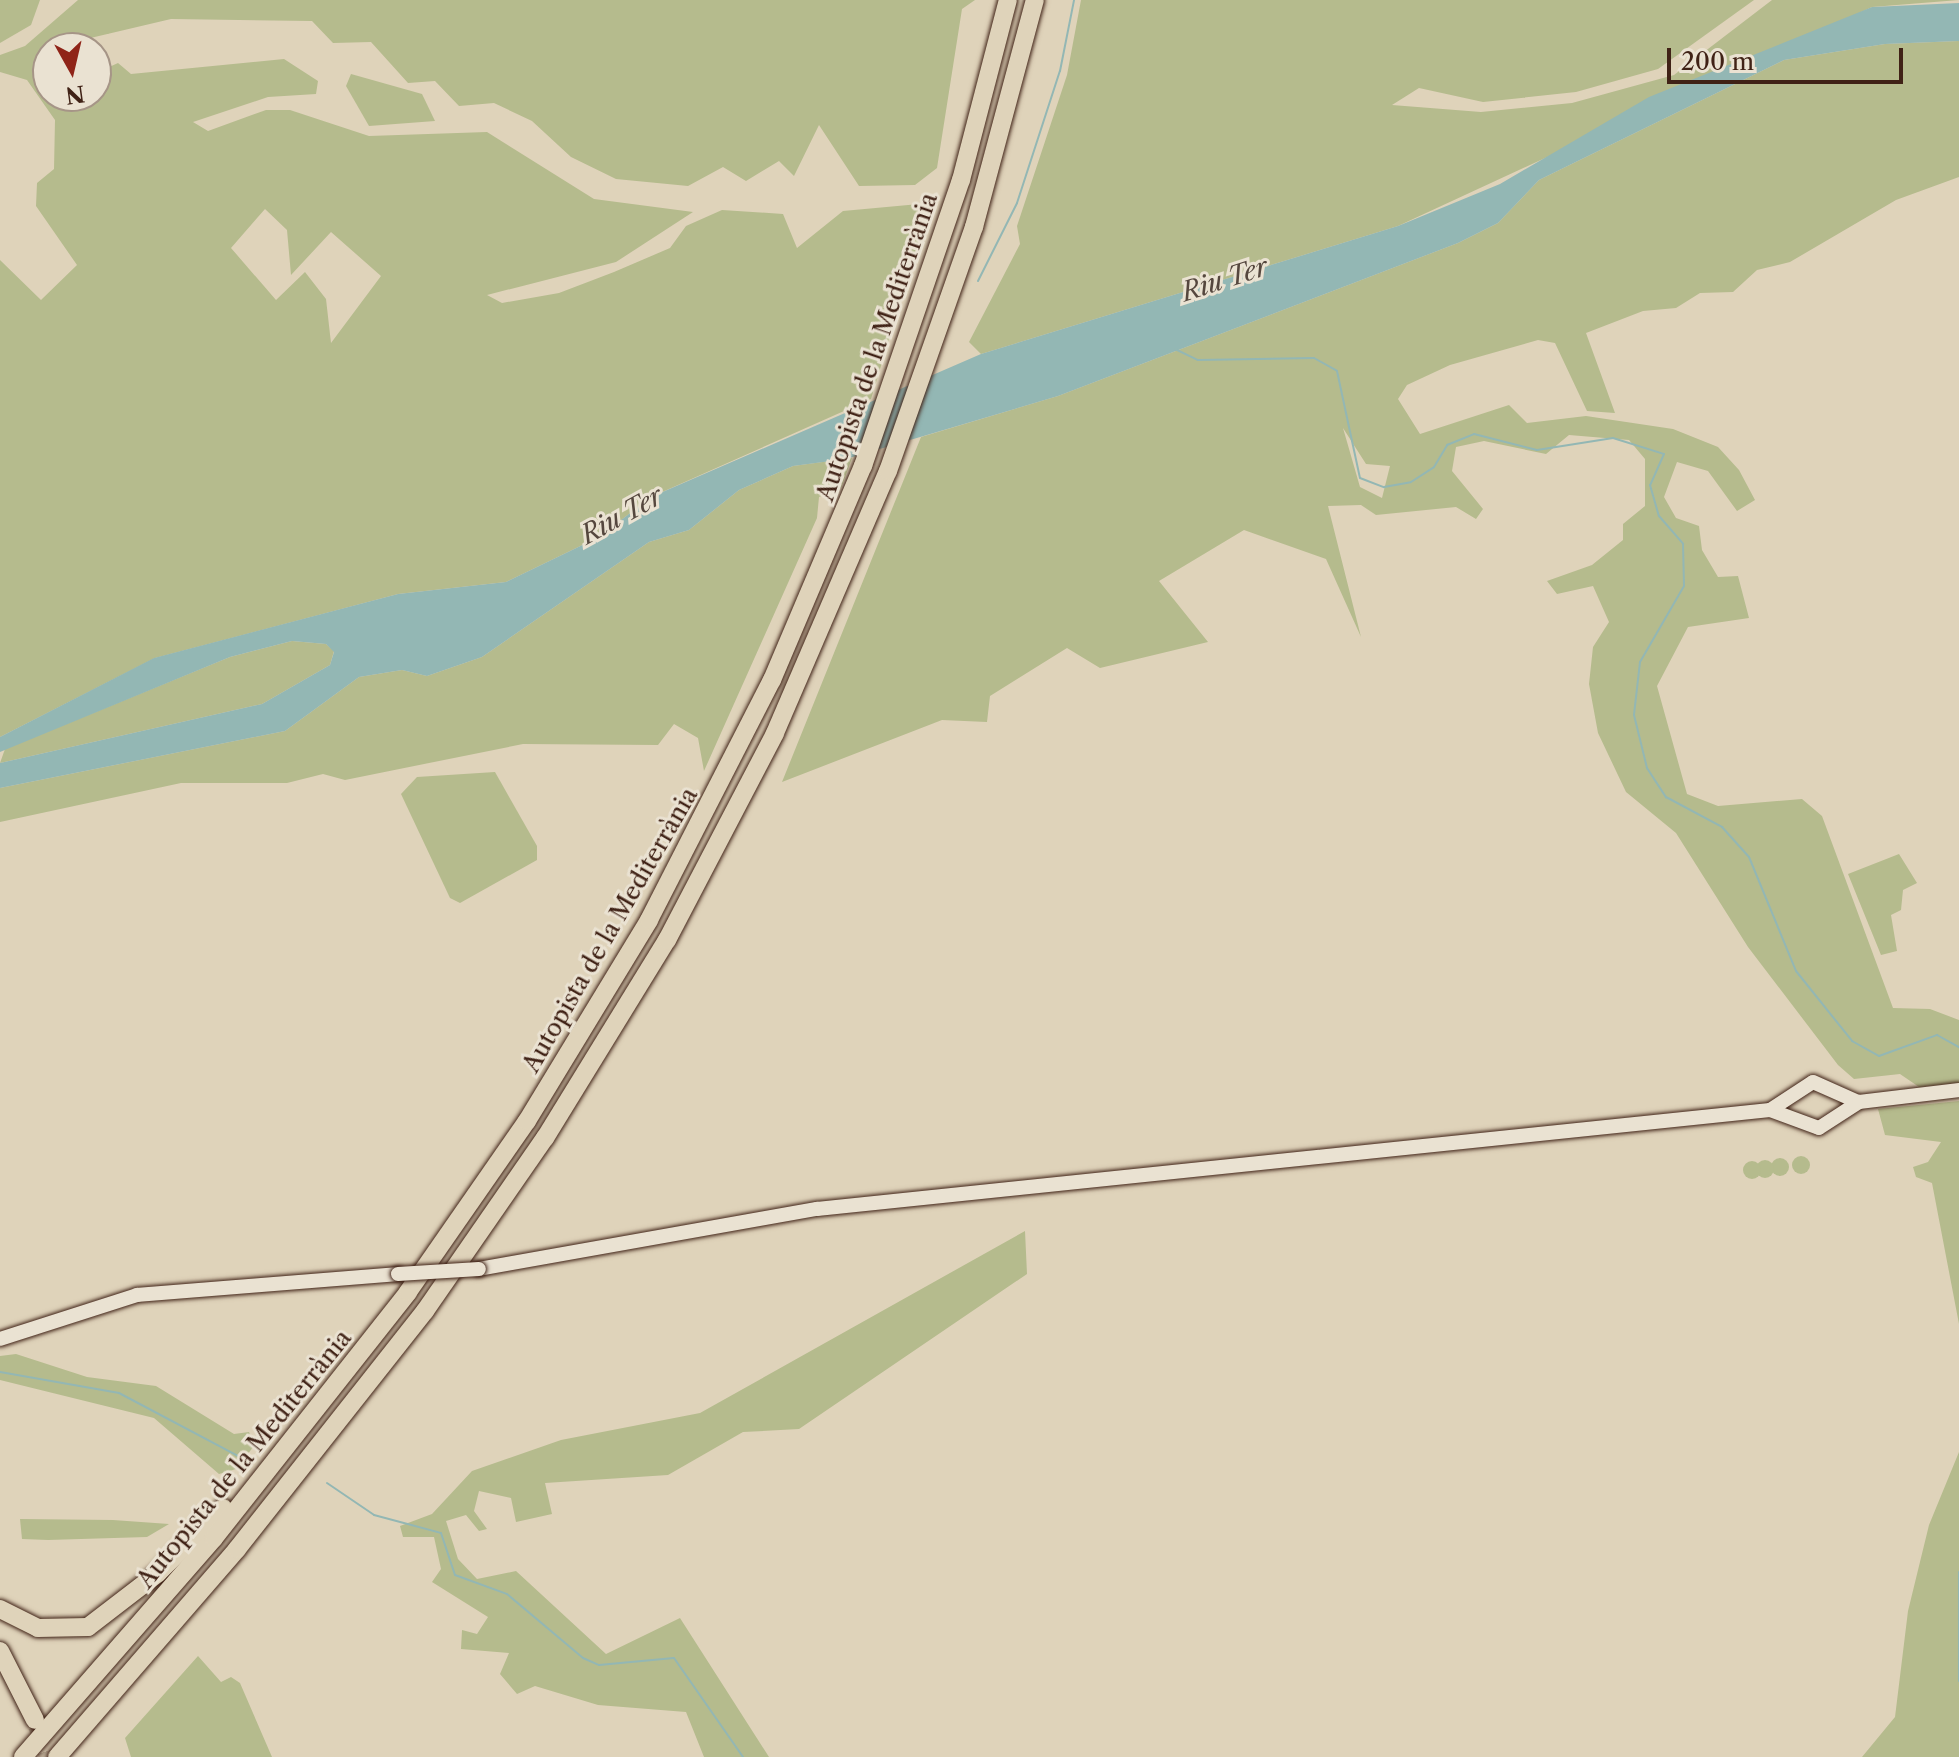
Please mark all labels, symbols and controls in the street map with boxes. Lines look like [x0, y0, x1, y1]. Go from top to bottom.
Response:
north arrow [32, 32, 112, 112]
scale bar [1671, 32, 1907, 82]
text: 200 m [1681, 47, 1754, 76]
text: N [64, 80, 86, 109]
street label: Autopista de la Mediterrània [811, 189, 943, 505]
water label: Riu Ter [1178, 251, 1272, 309]
water label: Riu Ter [575, 481, 669, 551]
street label: Autopista de la Mediterrània [516, 782, 704, 1078]
street label: Autopista de la Mediterrània [131, 1324, 357, 1594]

